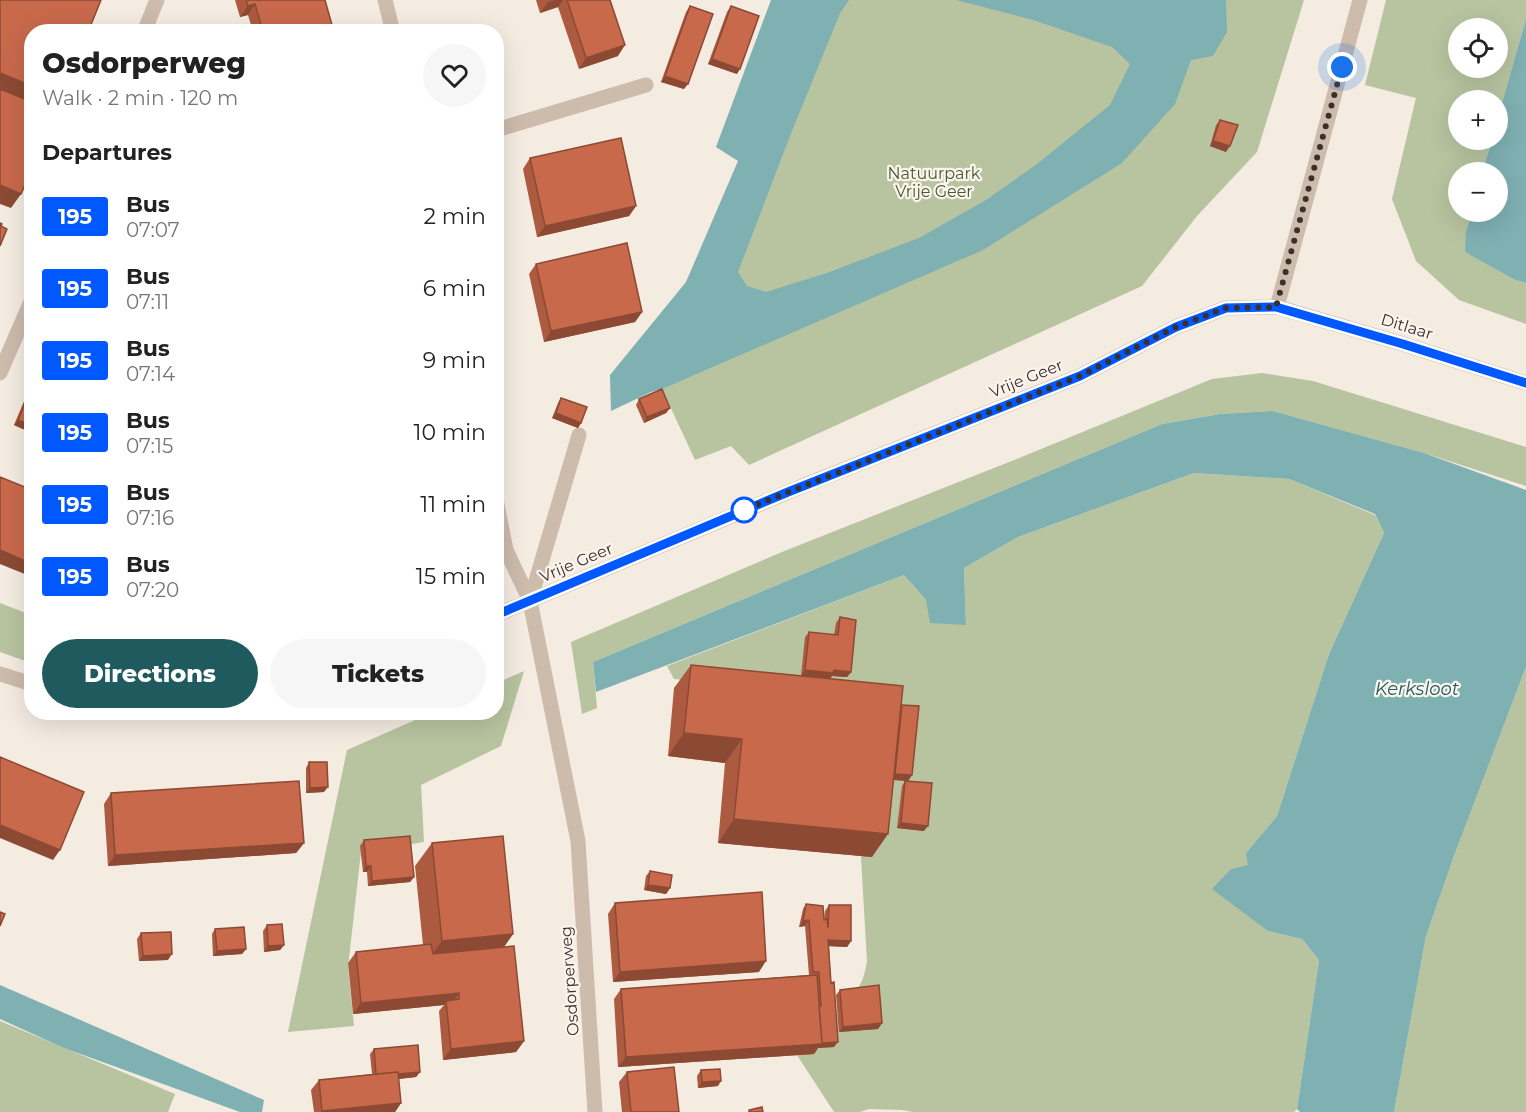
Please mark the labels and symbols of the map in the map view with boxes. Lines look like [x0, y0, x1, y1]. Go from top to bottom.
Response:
your location [1327, 52, 1357, 82]
park label: Natuurpark Vrije Geer [888, 164, 981, 201]
street label: Ditlaar [1379, 310, 1435, 343]
street label: Vrije Geer [987, 355, 1066, 402]
unlabelled marker [731, 497, 757, 523]
street label: Vrije Geer [537, 539, 616, 586]
water label: Kerksloot [1375, 678, 1460, 700]
street label: Osdorperweg [556, 925, 583, 1037]

